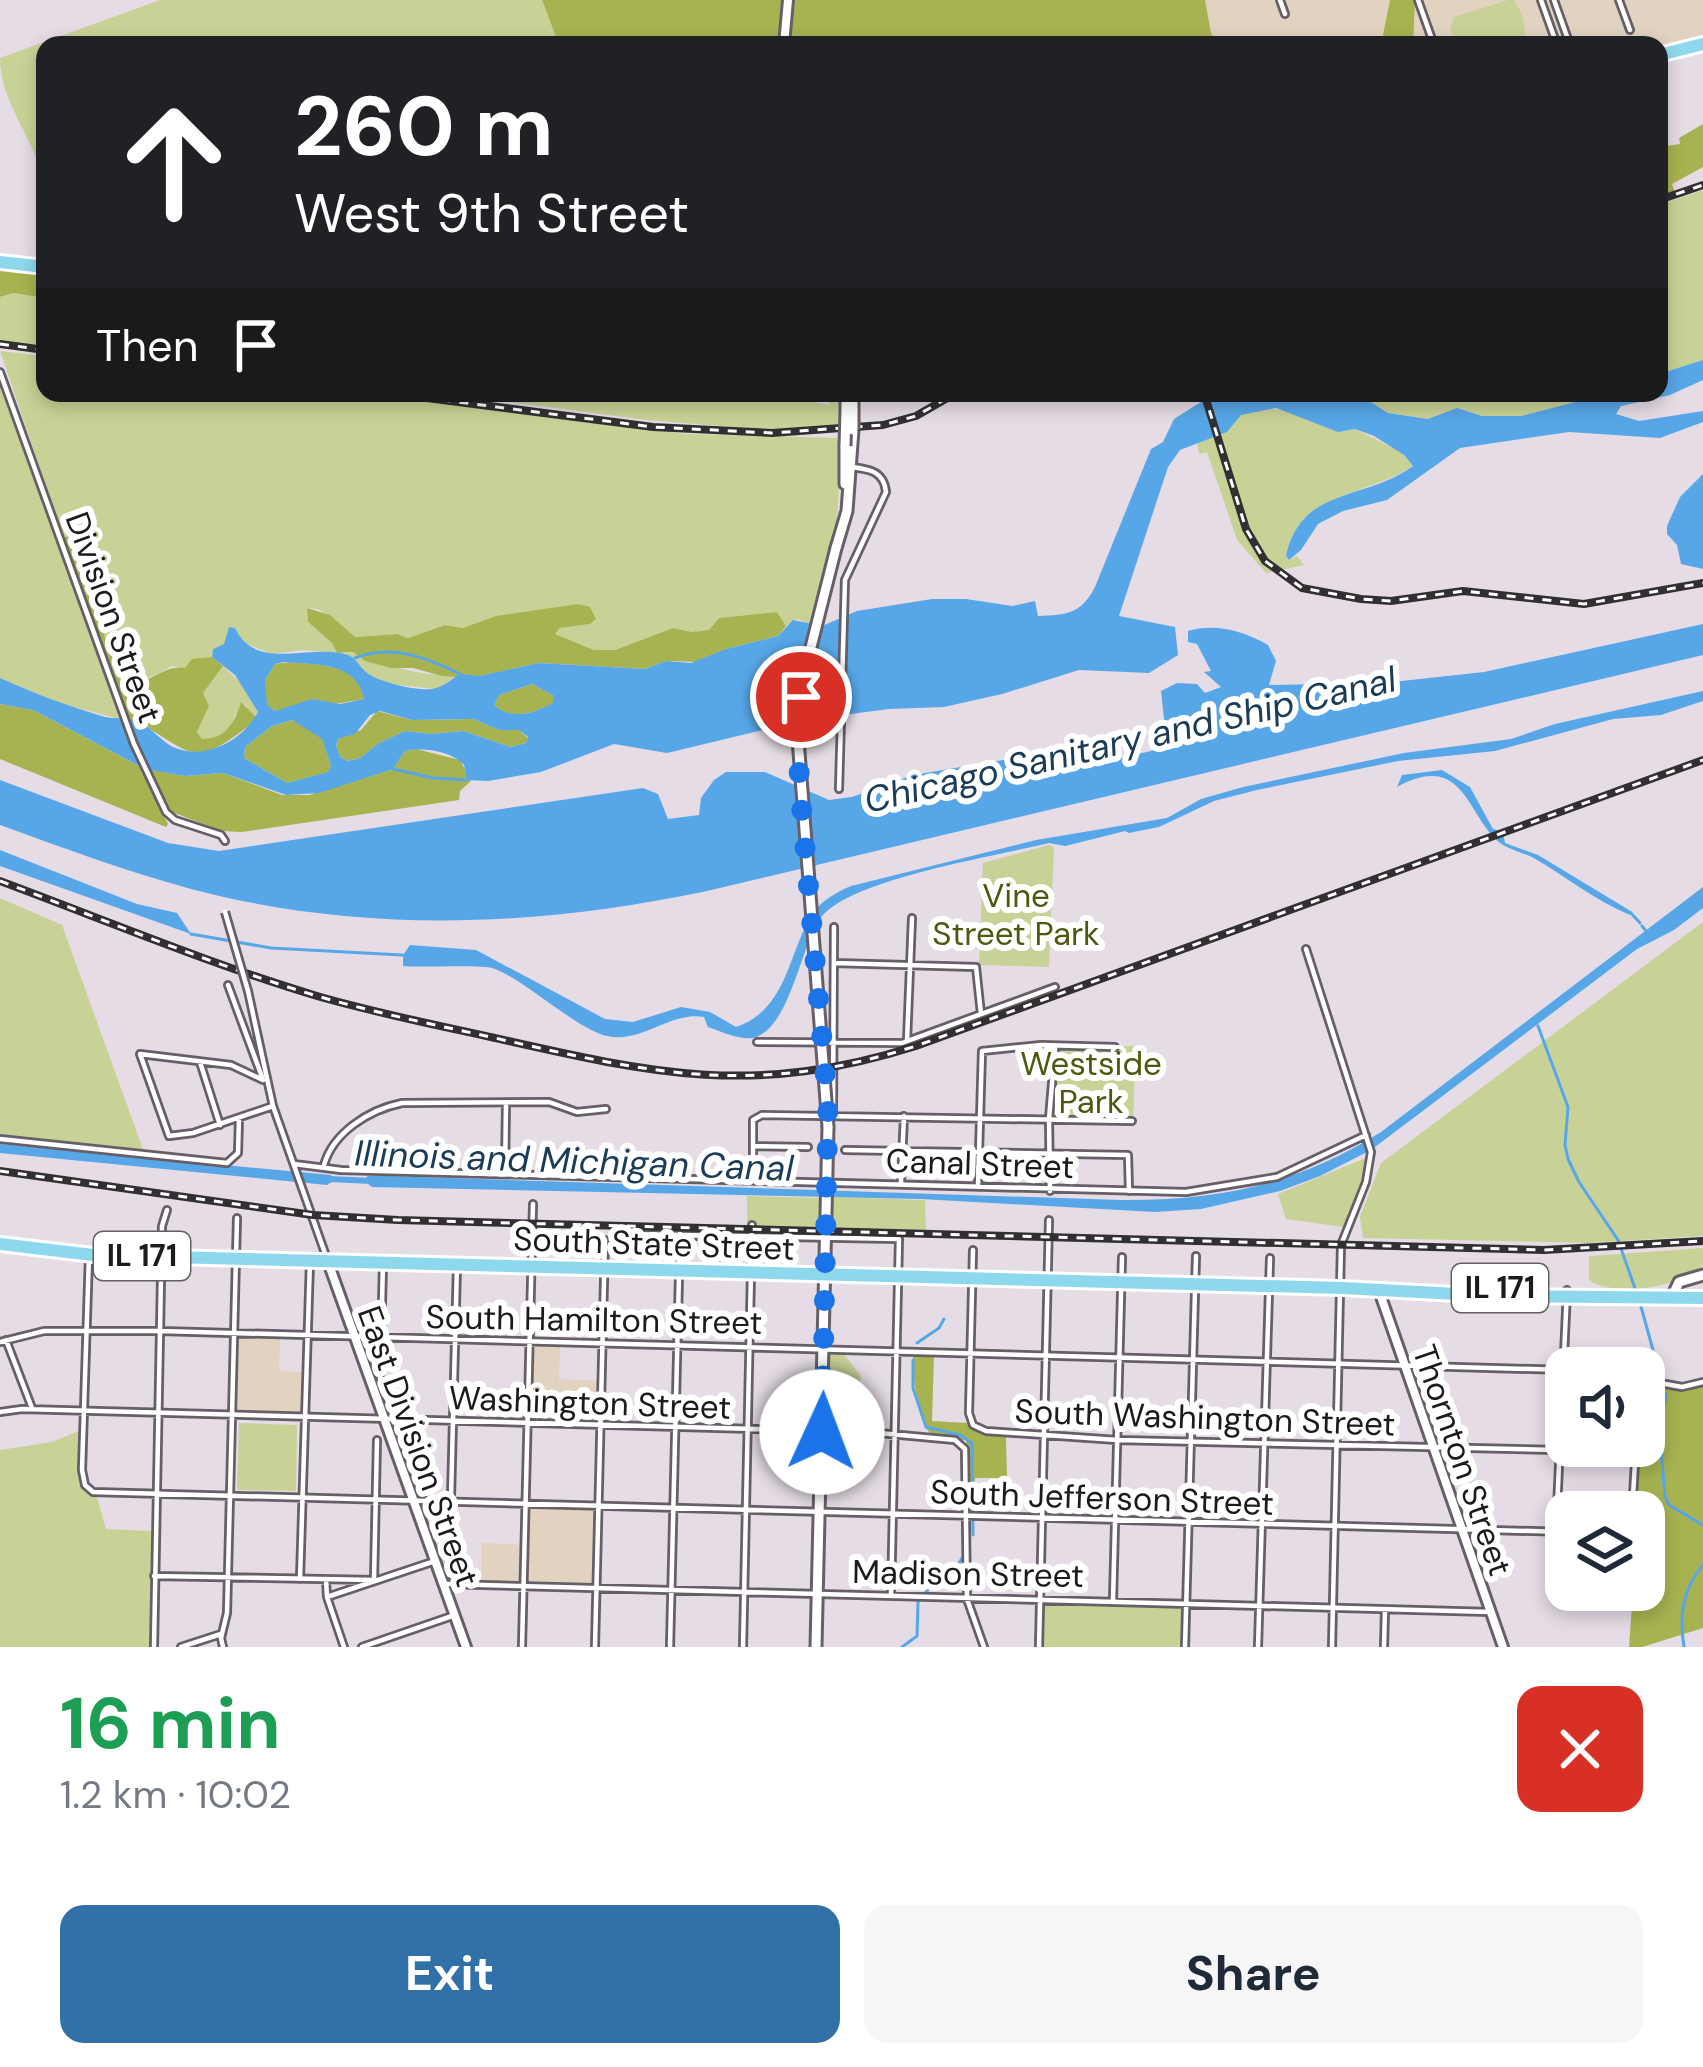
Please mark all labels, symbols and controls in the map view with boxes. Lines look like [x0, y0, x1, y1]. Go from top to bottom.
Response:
text: 260 m [294, 72, 554, 181]
icon: ahead [96, 84, 252, 240]
text: West 9th Street [294, 178, 689, 249]
icon: arrive [223, 312, 289, 378]
text: Then [96, 316, 199, 375]
street label: Division Street [55, 506, 172, 728]
pin [750, 646, 852, 748]
water label: Chicago Sanitary and Ship Canal [860, 655, 1402, 824]
icon: arrive [768, 664, 834, 730]
park label: Vine Street Park [932, 874, 1100, 955]
park label: Westside Park [1020, 1042, 1162, 1123]
water label: Illinois and Michigan Canal [354, 1129, 795, 1192]
street label: Canal Street [885, 1139, 1075, 1188]
street label: South State Street [513, 1217, 795, 1270]
road number: IL 171 [94, 1232, 190, 1280]
road number: IL 171 [1452, 1264, 1548, 1312]
street label: South Hamilton Street [425, 1295, 763, 1344]
street label: East Division Street [348, 1300, 489, 1592]
street label: Thornton Street [1403, 1339, 1522, 1581]
map controls [1545, 1347, 1665, 1611]
button: sound [1545, 1347, 1665, 1467]
position arrow [759, 1369, 885, 1495]
street label: Washington Street [448, 1376, 732, 1429]
street label: South Washington Street [1014, 1389, 1396, 1446]
street label: South Jefferson Street [929, 1470, 1274, 1525]
button: layers [1545, 1491, 1665, 1611]
street label: Madison Street [852, 1550, 1084, 1597]
text: 16 min [60, 1677, 281, 1770]
button: close [1517, 1686, 1643, 1812]
text: 1.2 km · 10:02 [60, 1769, 291, 1820]
button: Exit [60, 1905, 840, 2043]
button: Share [864, 1905, 1643, 2043]

